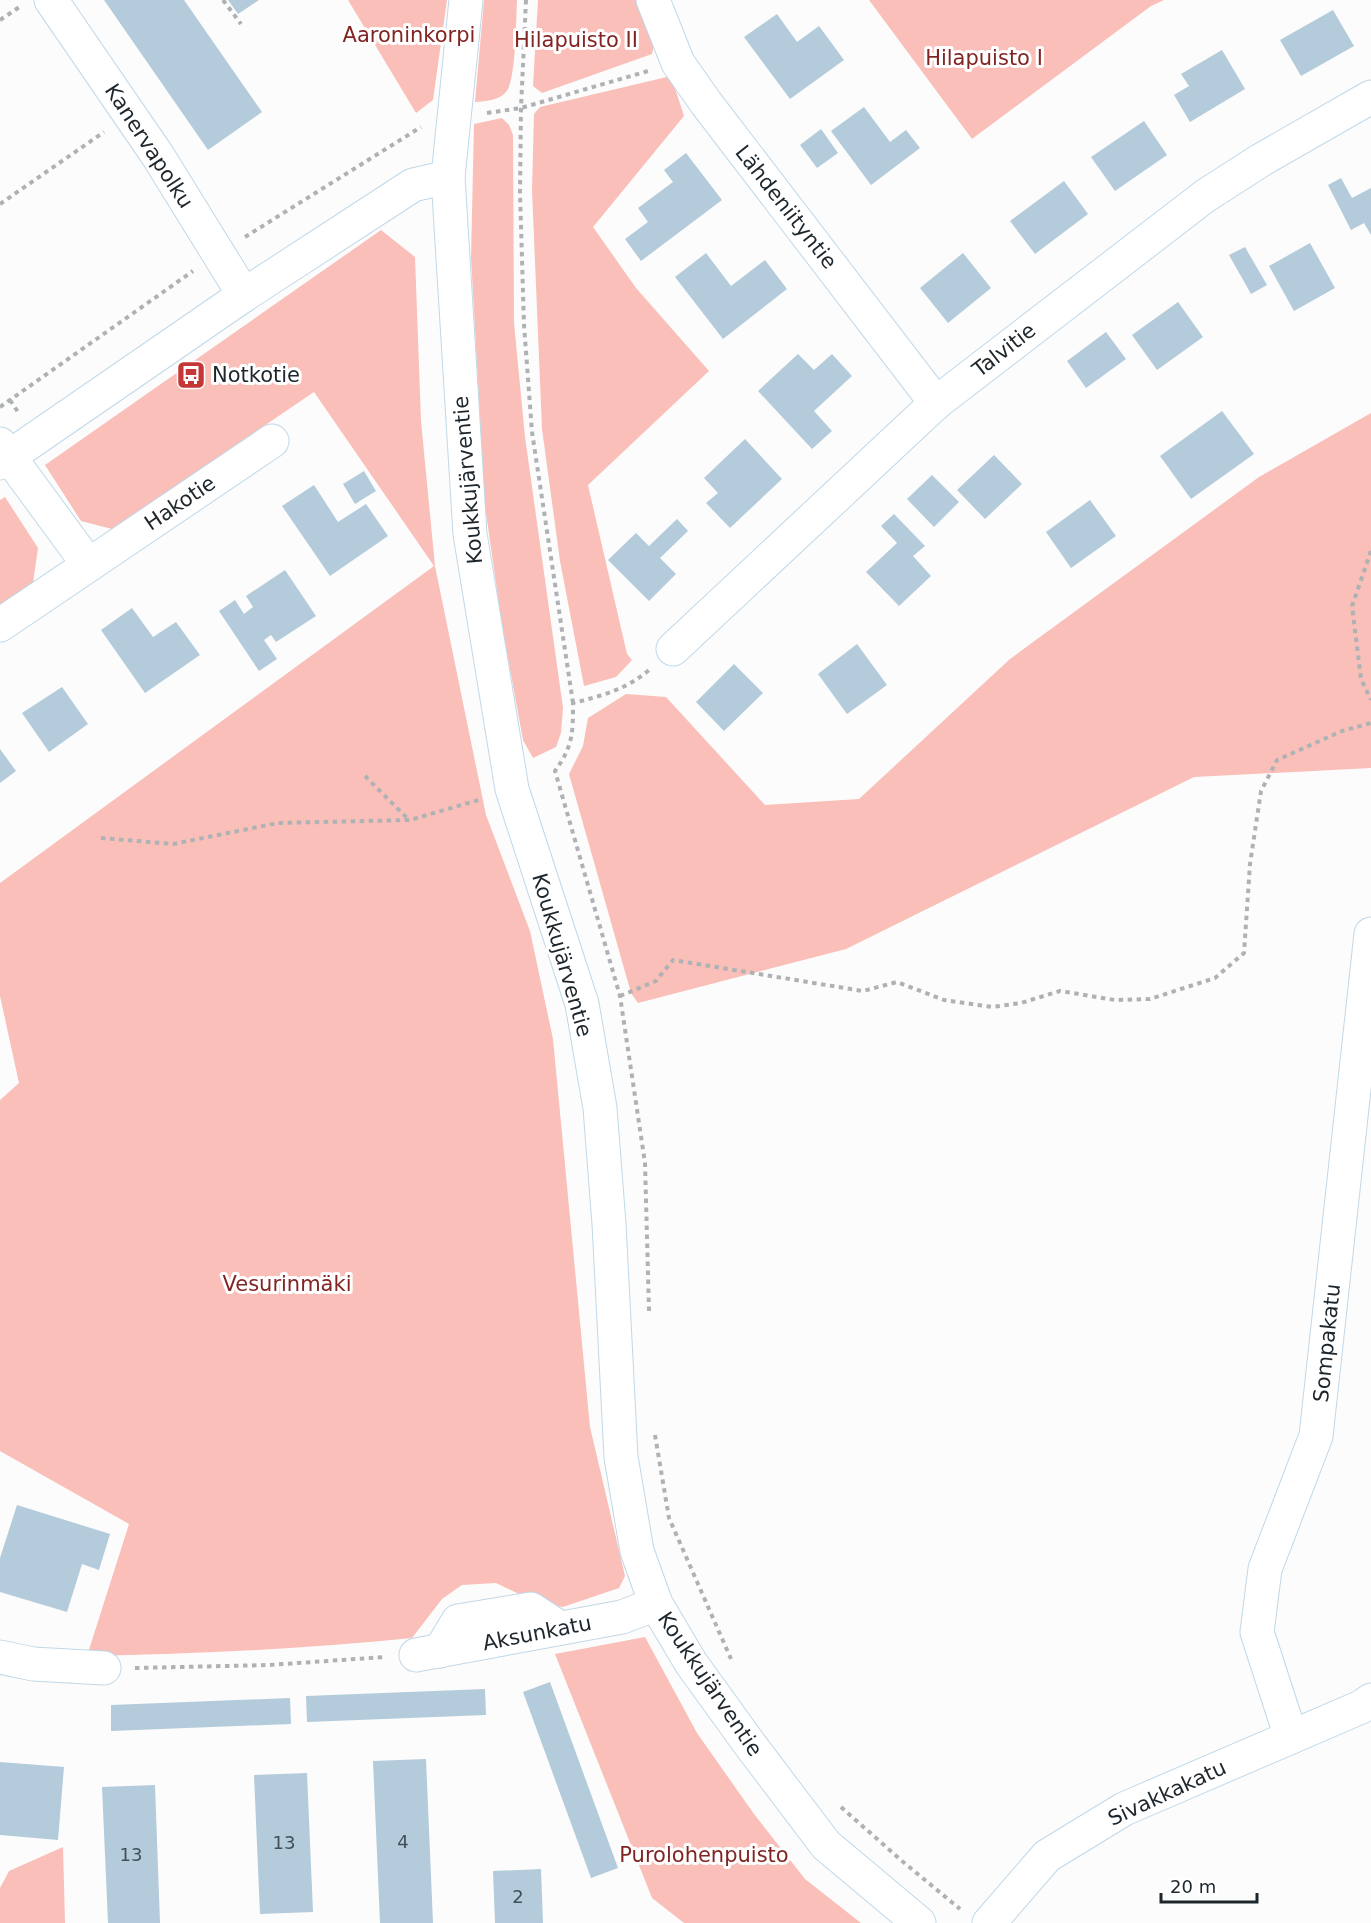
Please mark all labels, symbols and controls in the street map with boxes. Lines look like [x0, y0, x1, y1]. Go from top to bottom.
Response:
park label: Aaroninkorpi [343, 23, 475, 47]
park label: Hilapuisto II [514, 28, 638, 52]
park label: Hilapuisto I [925, 46, 1043, 70]
street label: Kanervapolku [100, 79, 198, 213]
street label: Lähdeniityntie [730, 140, 842, 274]
street label: Talvitie [967, 318, 1040, 383]
bus stop icon: Notkotie [175, 359, 207, 391]
place label: Notkotie [212, 363, 300, 387]
street label: Koukkujärventie [449, 395, 487, 565]
street label: Hakotie [140, 471, 220, 535]
street label: Koukkujärventie [527, 871, 597, 1039]
park label: Vesurinmäki [222, 1272, 352, 1296]
street label: Sompakatu [1309, 1283, 1345, 1403]
street label: Koukkujärventie [653, 1607, 767, 1761]
street label: Aksunkatu [481, 1611, 593, 1655]
street label: Sivakkakatu [1104, 1755, 1230, 1831]
house number: 4 [397, 1831, 409, 1852]
house number: 13 [273, 1832, 295, 1853]
park label: Purolohenpuisto [619, 1843, 789, 1867]
house number: 13 [120, 1844, 142, 1865]
scale bar [1161, 1866, 1257, 1904]
text: 20 m [1170, 1876, 1216, 1897]
house number: 2 [512, 1886, 524, 1907]

